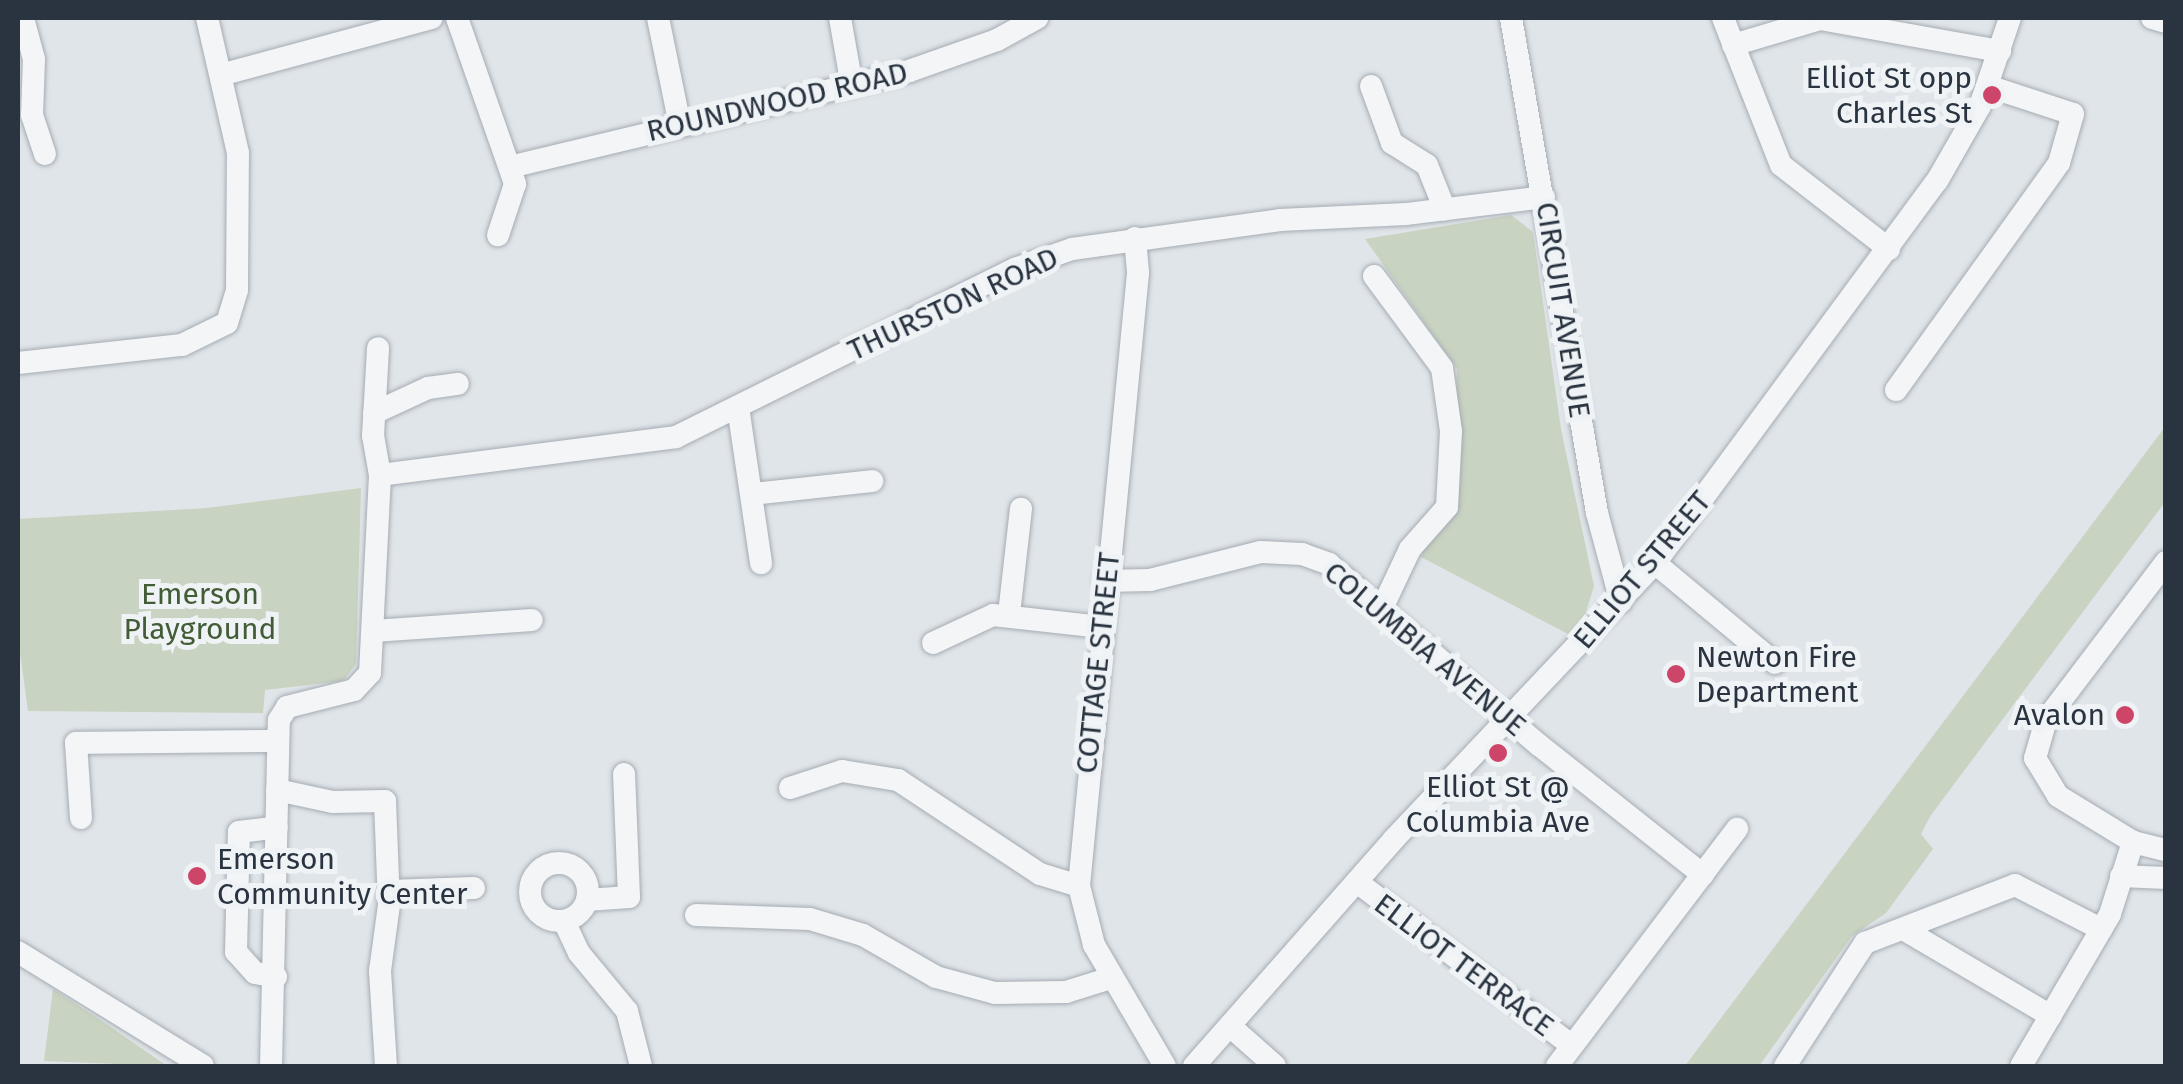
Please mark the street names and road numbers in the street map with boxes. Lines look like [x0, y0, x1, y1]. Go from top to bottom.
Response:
street label: ROUNDWOOD ROAD [643, 54, 911, 150]
street label: CIRCUIT AVENUE [1528, 199, 1598, 421]
street label: THURSTON ROAD [842, 240, 1064, 368]
street label: ELLIOT STREET [1566, 484, 1718, 656]
street label: COTTAGE STREET [1068, 551, 1128, 775]
street label: COLUMBIA AVENUE [1317, 554, 1533, 744]
street label: ELLIOT TERRACE [1367, 886, 1561, 1044]

